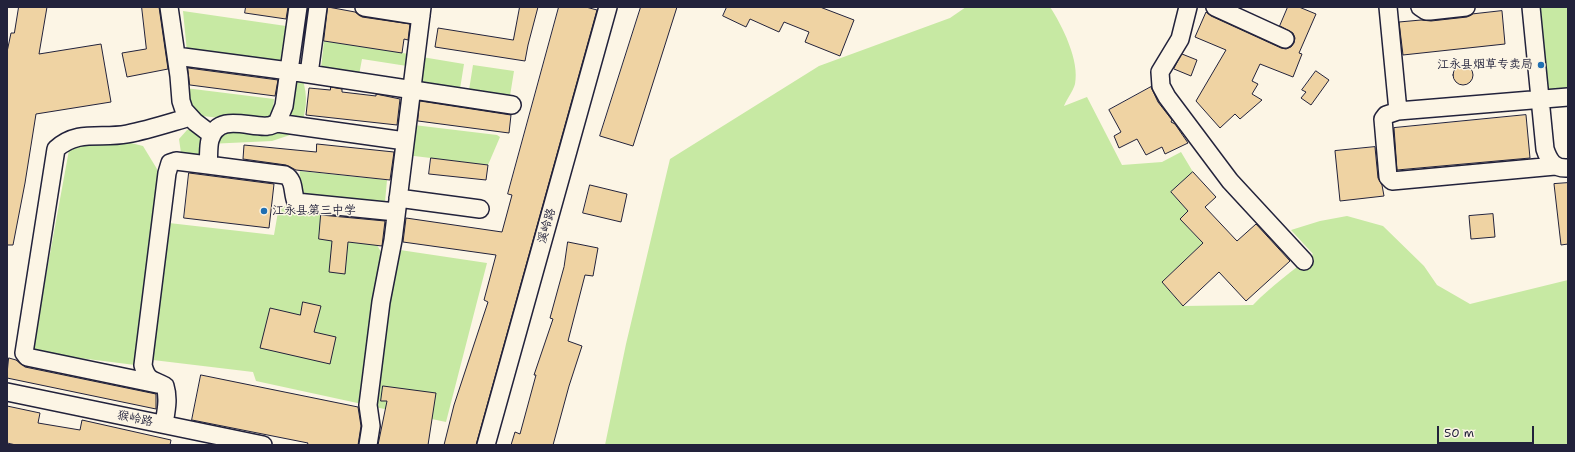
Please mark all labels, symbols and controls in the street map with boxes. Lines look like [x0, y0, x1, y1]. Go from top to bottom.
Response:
place label: 江永县烟草专卖局 [1437, 58, 1533, 72]
marker: 江永县烟草专卖局 [1536, 60, 1546, 70]
place label: 江永县第三中学 [272, 204, 356, 218]
marker: 江永县第三中学 [259, 206, 269, 216]
street label: 溪岭路 [535, 207, 559, 245]
street label: 猴岭路 [116, 408, 154, 430]
scale bar [1439, 418, 1536, 444]
text: 50 m [1444, 425, 1474, 441]

